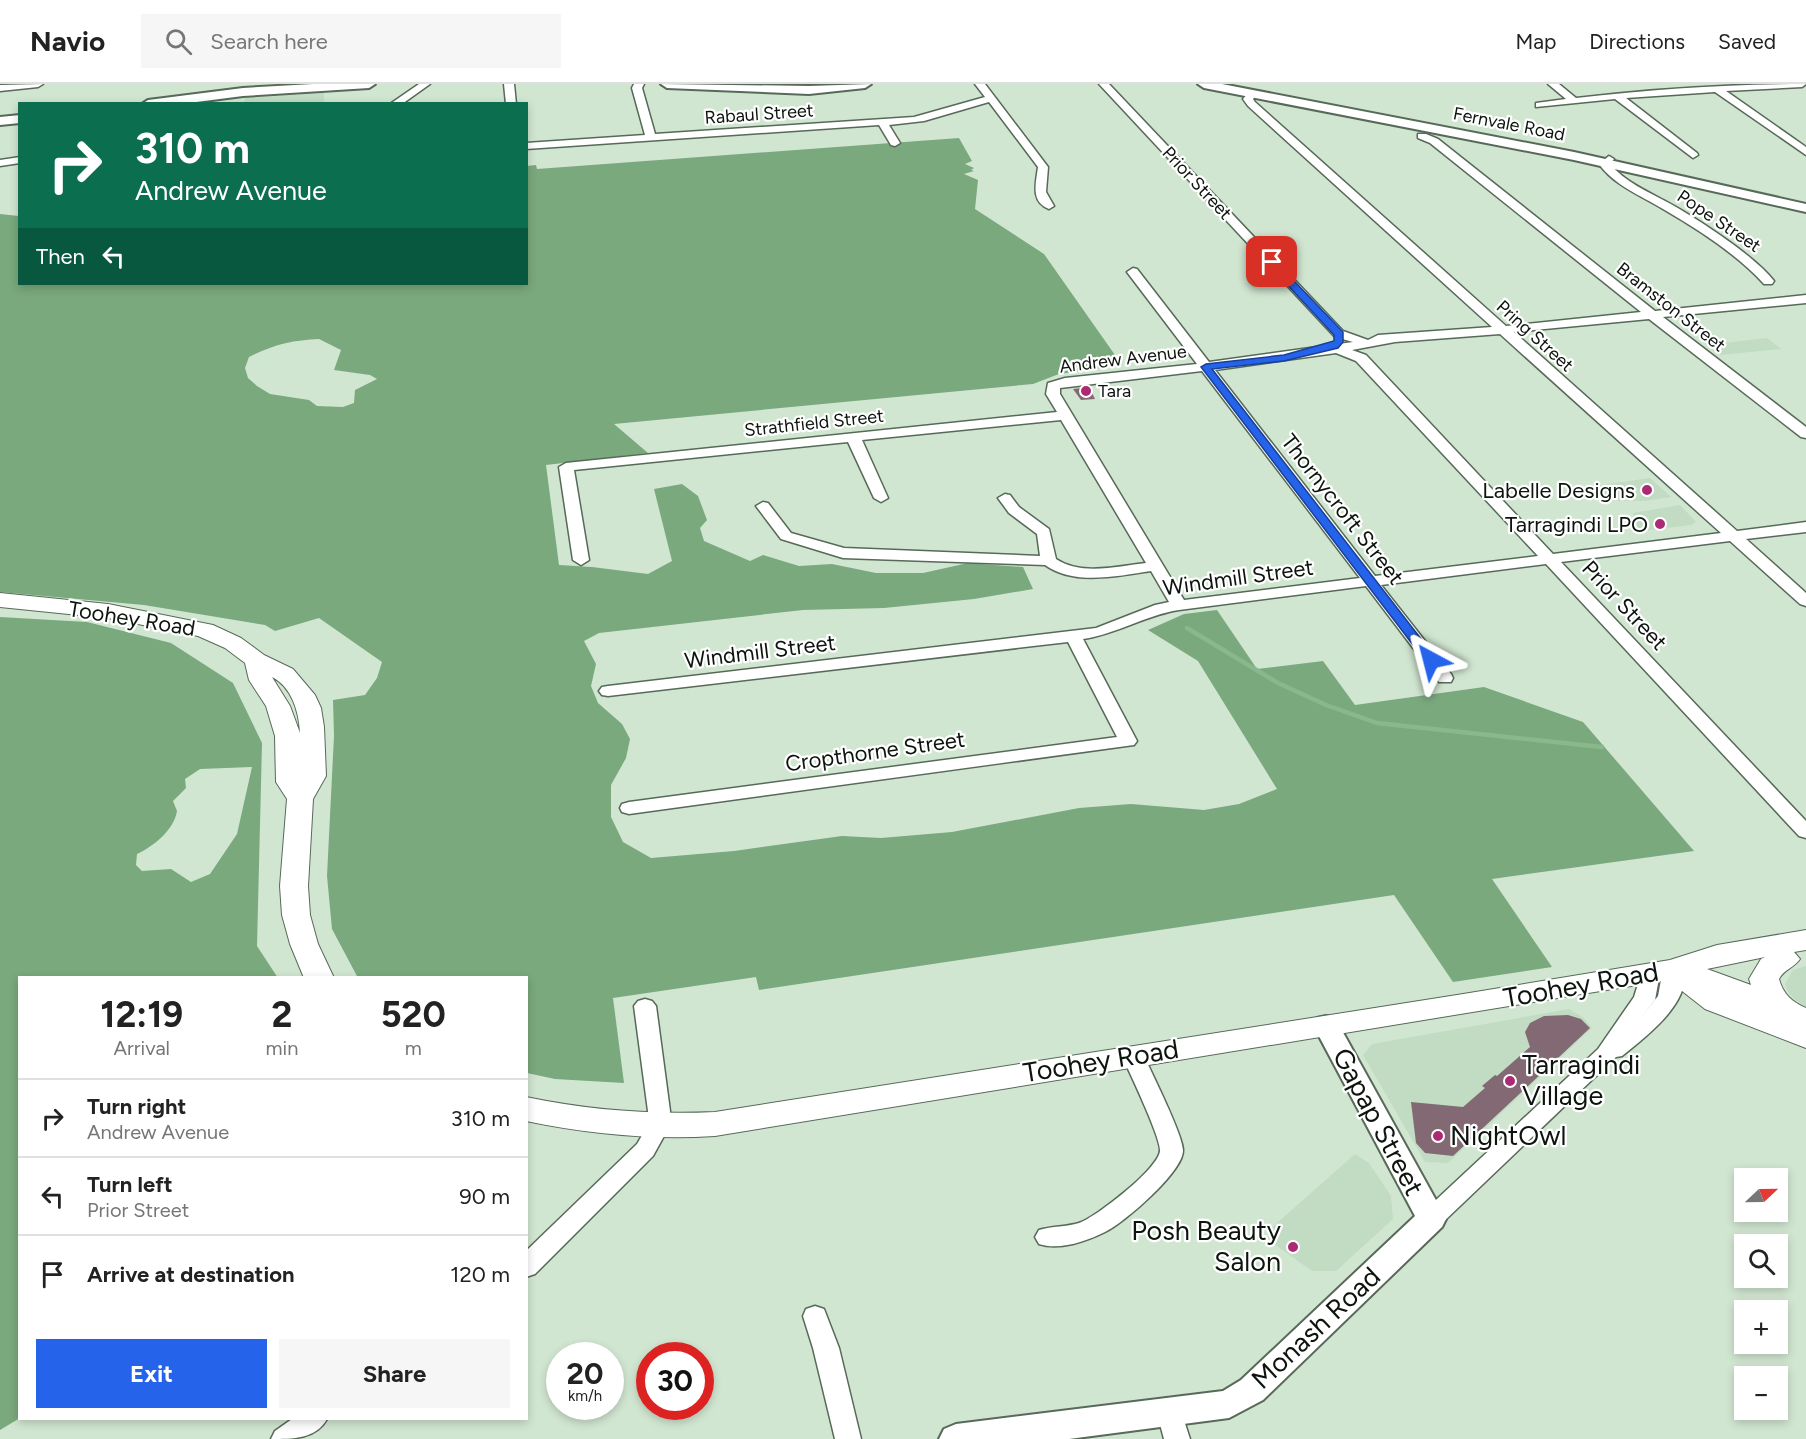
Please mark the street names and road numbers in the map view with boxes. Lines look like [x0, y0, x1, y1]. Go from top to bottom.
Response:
street label: Rabaul Street [704, 99, 814, 129]
street label: Fernvale Road [1451, 102, 1567, 146]
street label: Prior Street [1158, 142, 1237, 224]
street label: Pope Street [1673, 185, 1765, 257]
street label: Bramston Street [1612, 258, 1730, 356]
street label: Pring Street [1492, 296, 1578, 376]
street label: Andrew Avenue [1058, 340, 1188, 378]
street label: Strathfield Street [743, 405, 885, 441]
street label: Thornycroft Street [1275, 429, 1410, 590]
street label: Windmill Street [1161, 554, 1315, 601]
street label: Prior Street [1576, 555, 1673, 656]
street label: Toohey Road [67, 595, 197, 642]
street label: Windmill Street [683, 629, 837, 674]
street label: Cropthorne Street [783, 726, 967, 777]
street label: Toohey Road [1501, 955, 1661, 1014]
street label: Toohey Road [1021, 1032, 1181, 1089]
street label: Gapap Street [1326, 1042, 1431, 1201]
street label: Monash Road [1245, 1260, 1387, 1396]

